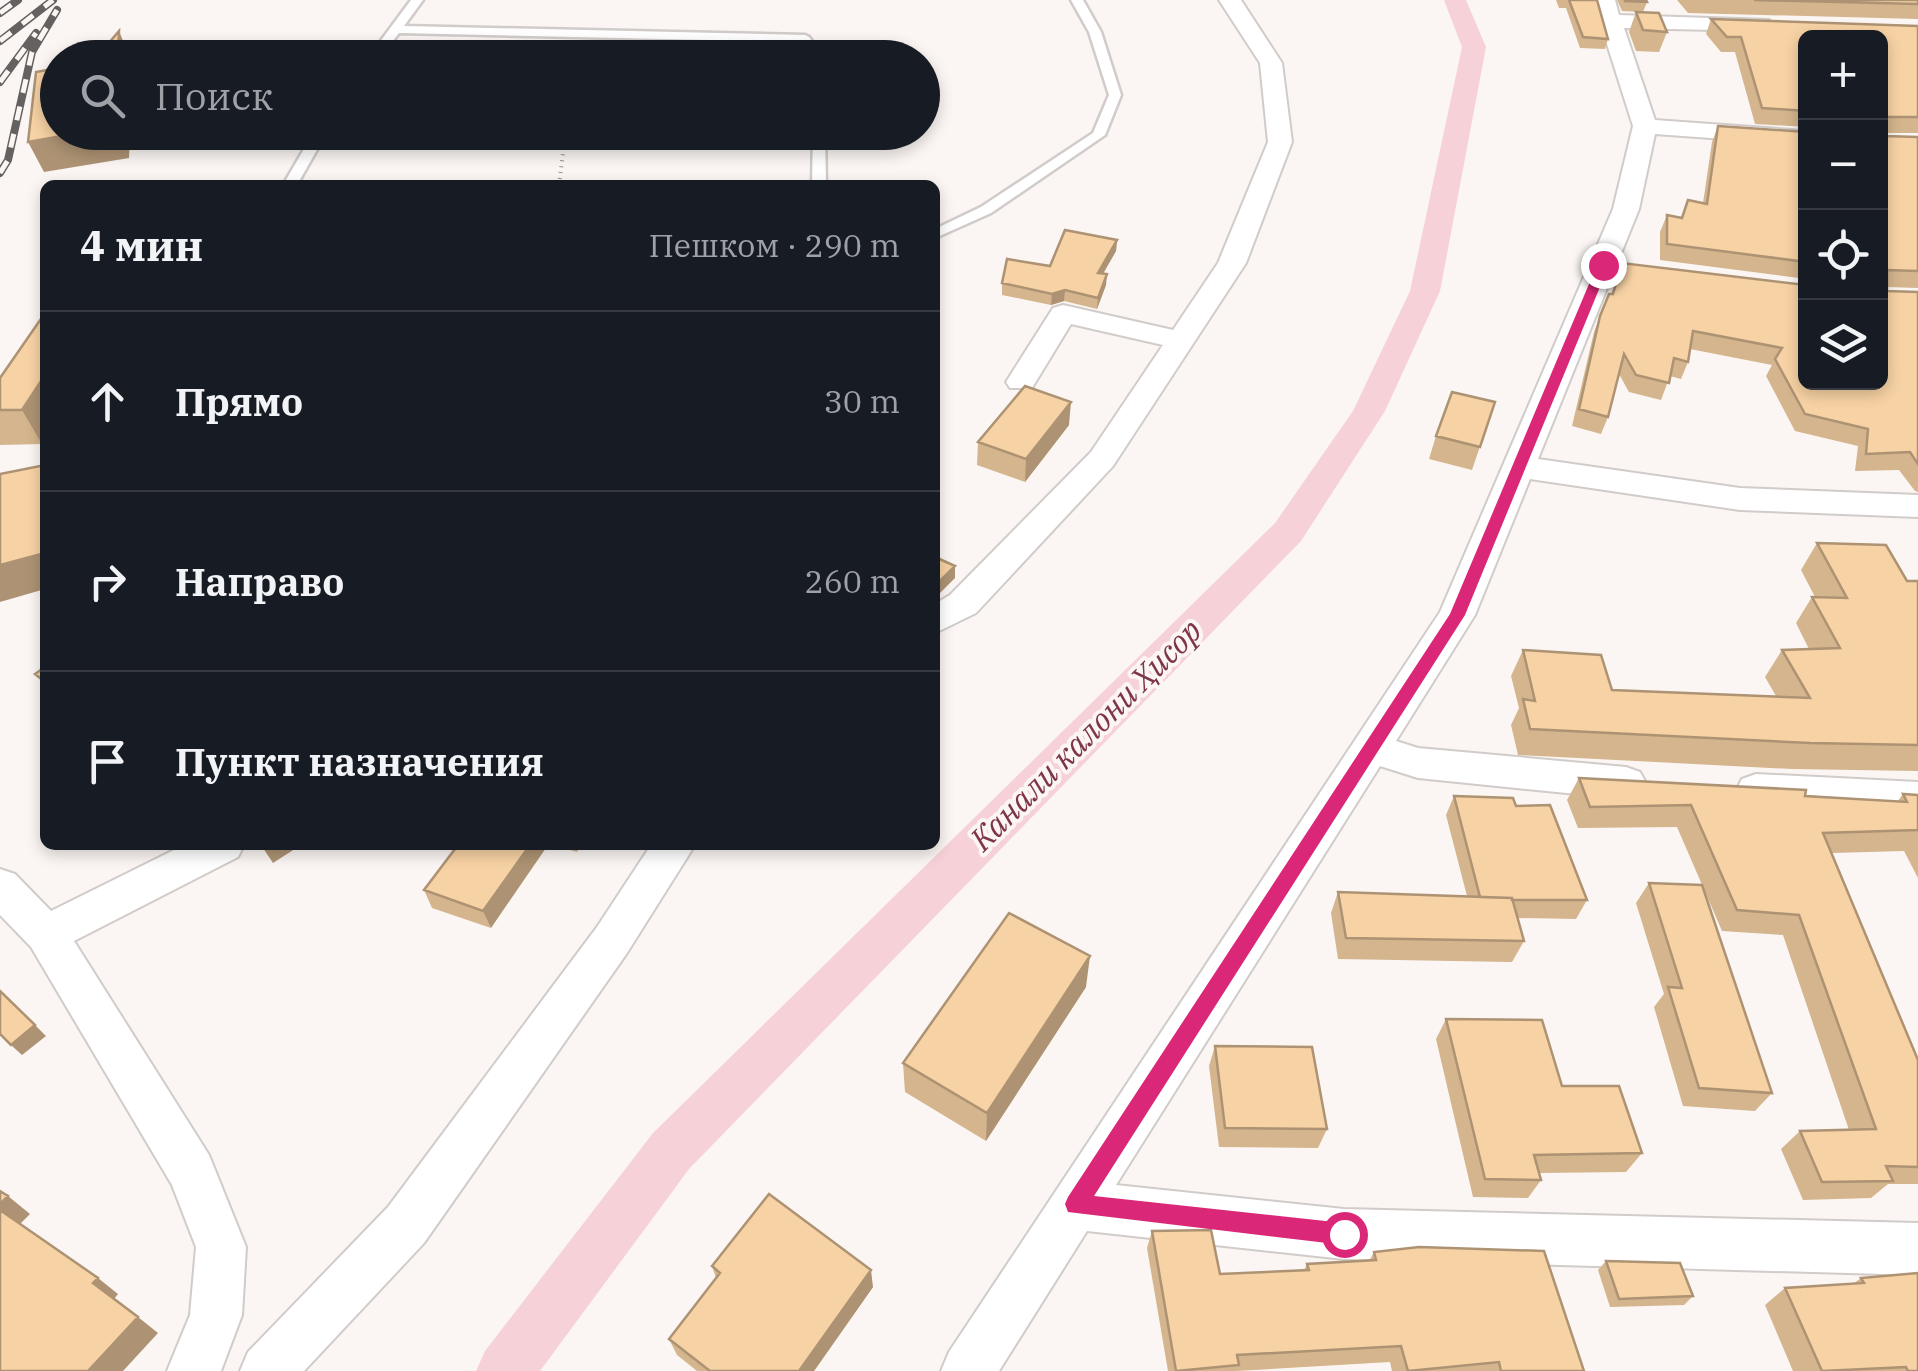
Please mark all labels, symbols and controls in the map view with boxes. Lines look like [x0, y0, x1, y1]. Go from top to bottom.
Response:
map controls [1798, 30, 1888, 390]
button: + [1798, 30, 1888, 120]
search box [40, 40, 940, 150]
icon: search [75, 68, 130, 123]
text: Поиск [155, 71, 273, 120]
button: − [1798, 120, 1888, 210]
button: locate [1798, 210, 1888, 300]
text: 4 мин [80, 218, 203, 273]
text: Пешком · 290 m [649, 224, 900, 266]
route end [1581, 243, 1627, 289]
button: layers [1798, 300, 1888, 390]
icon: ahead [80, 374, 135, 429]
text: Прямо [175, 377, 303, 426]
text: 30 m [824, 380, 900, 422]
icon: right [80, 554, 135, 609]
text: Направо [175, 557, 344, 606]
text: 260 m [804, 560, 900, 602]
water label: Канали калони Ҳисор [960, 609, 1210, 860]
icon: arrive [80, 734, 135, 789]
text: Пункт назначения [175, 737, 544, 786]
route start [1322, 1212, 1368, 1258]

